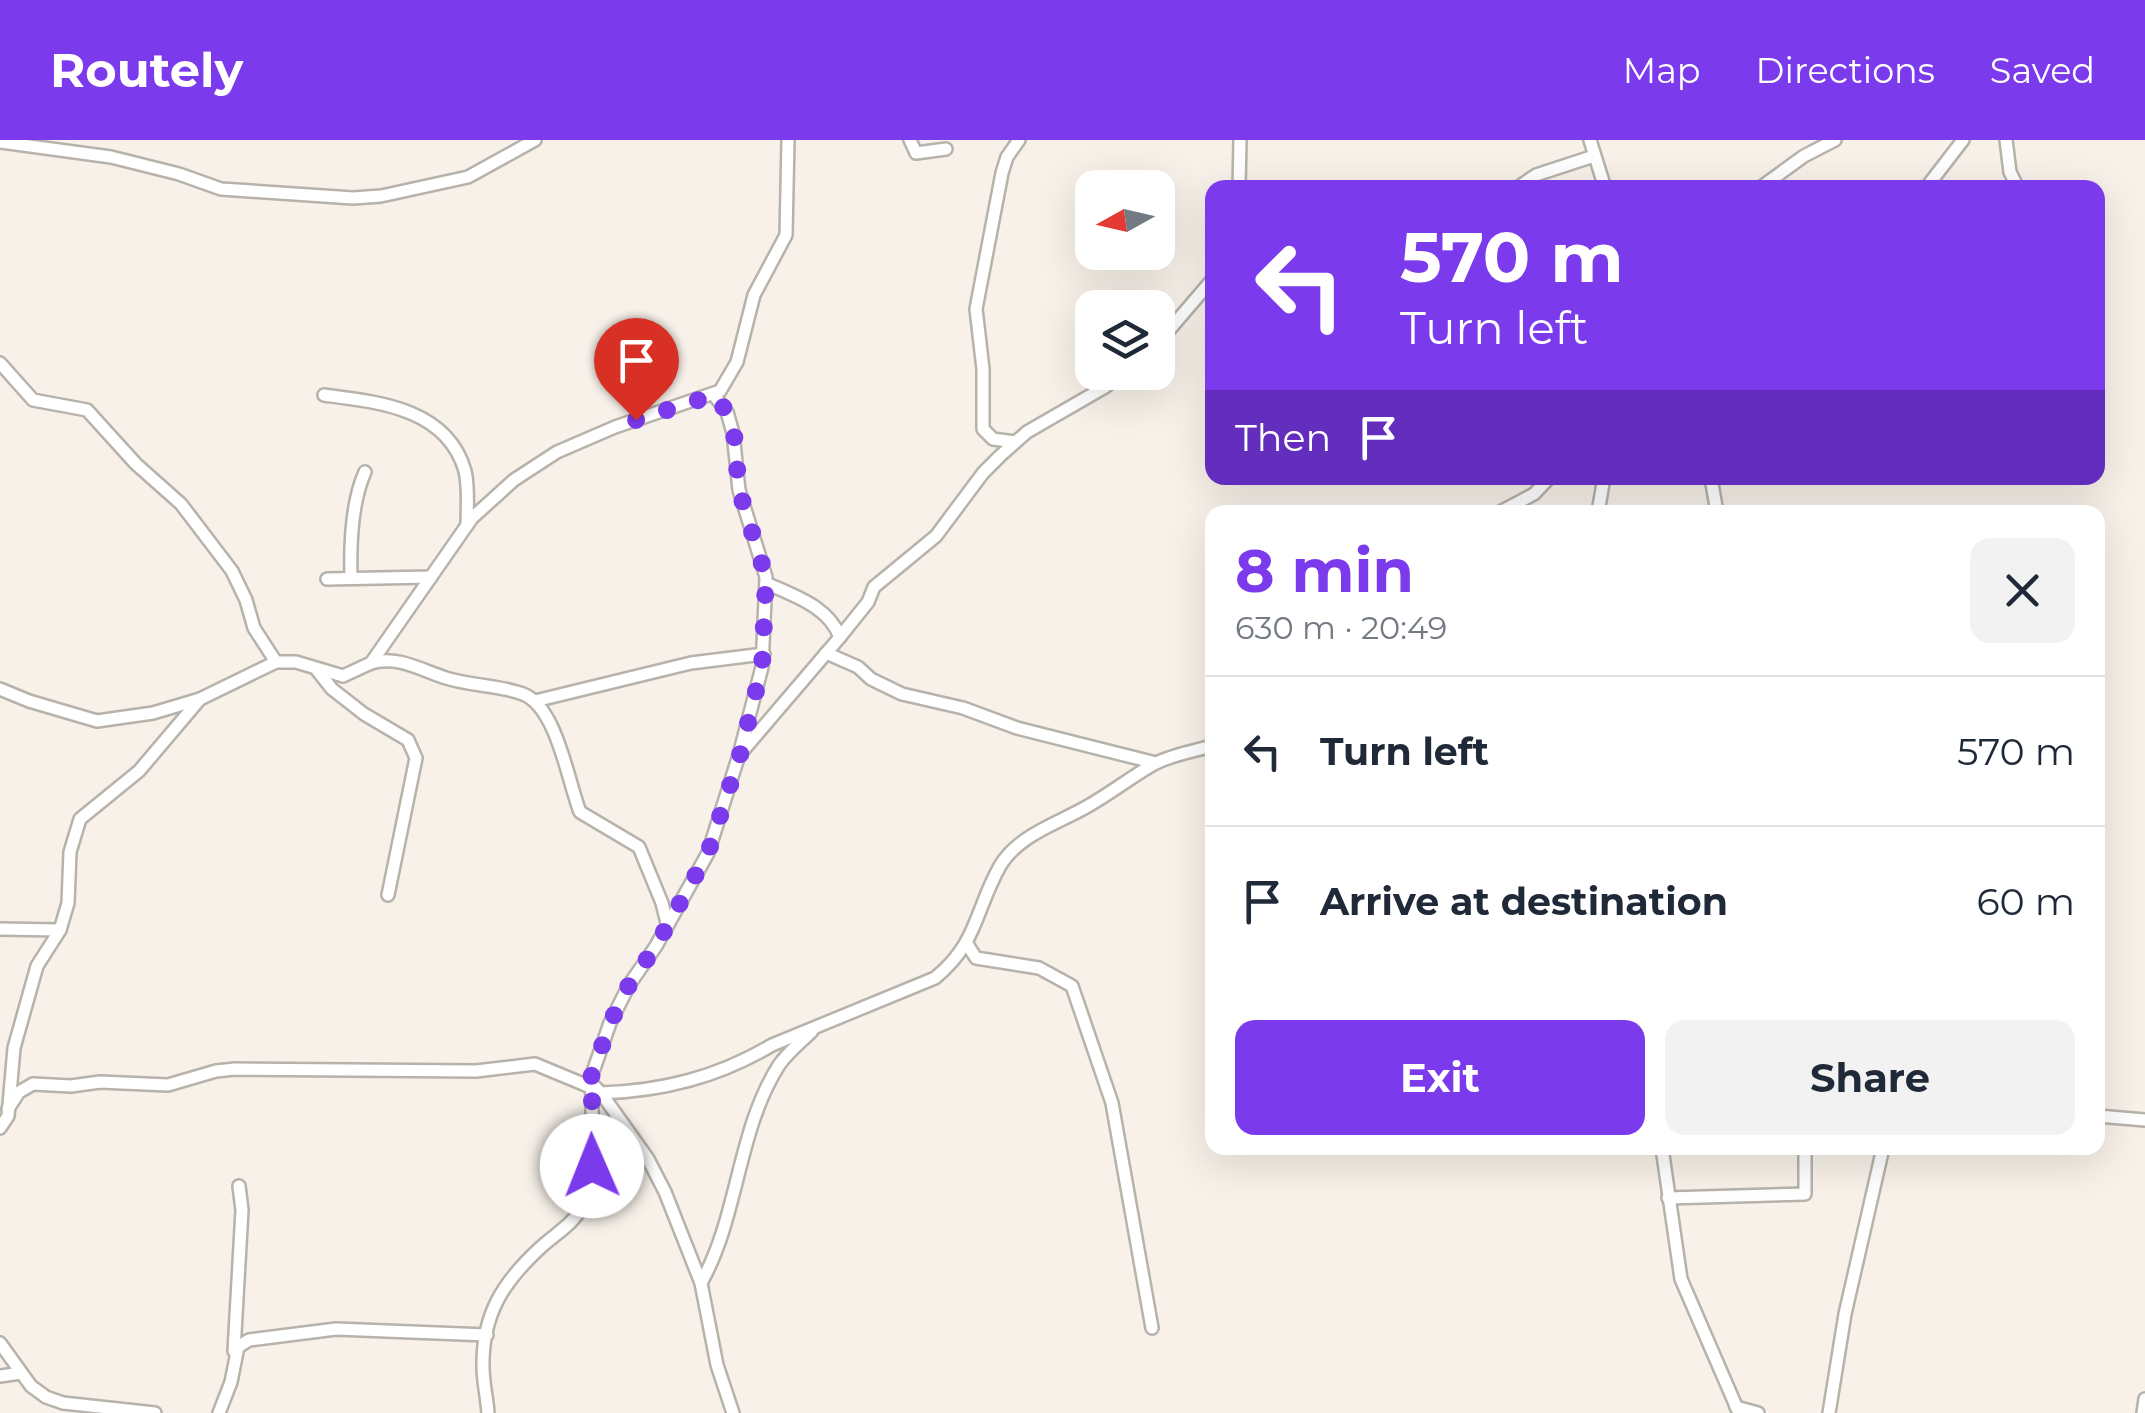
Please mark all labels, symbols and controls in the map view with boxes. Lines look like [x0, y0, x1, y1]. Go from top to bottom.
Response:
text: Routely [50, 41, 243, 99]
text: Map [1623, 49, 1701, 92]
text: Directions [1756, 49, 1935, 92]
text: Saved [1990, 49, 2095, 92]
north arrow [1075, 170, 1175, 270]
map controls [1075, 170, 1175, 390]
text: 570 m [1400, 214, 1624, 300]
icon: left [1235, 220, 1365, 350]
button: layers [1075, 290, 1175, 390]
text: Turn left [1400, 300, 1588, 355]
pin [594, 318, 679, 421]
icon: arrive [609, 333, 664, 388]
icon: arrive [1351, 410, 1406, 465]
text: Then [1235, 414, 1331, 461]
text: 8 min [1235, 534, 1414, 607]
button: close [1970, 538, 2075, 643]
text: 630 m · 20:49 [1235, 608, 1447, 647]
icon: left [1235, 724, 1290, 779]
text: Turn left [1320, 728, 1489, 775]
text: 570 m [1957, 728, 2075, 775]
icon: arrive [1235, 874, 1290, 929]
text: Arrive at destination [1320, 878, 1728, 925]
text: 60 m [1976, 878, 2075, 925]
button: Exit [1235, 1020, 1645, 1135]
button: Share [1665, 1020, 2075, 1135]
position arrow [540, 1114, 644, 1218]

